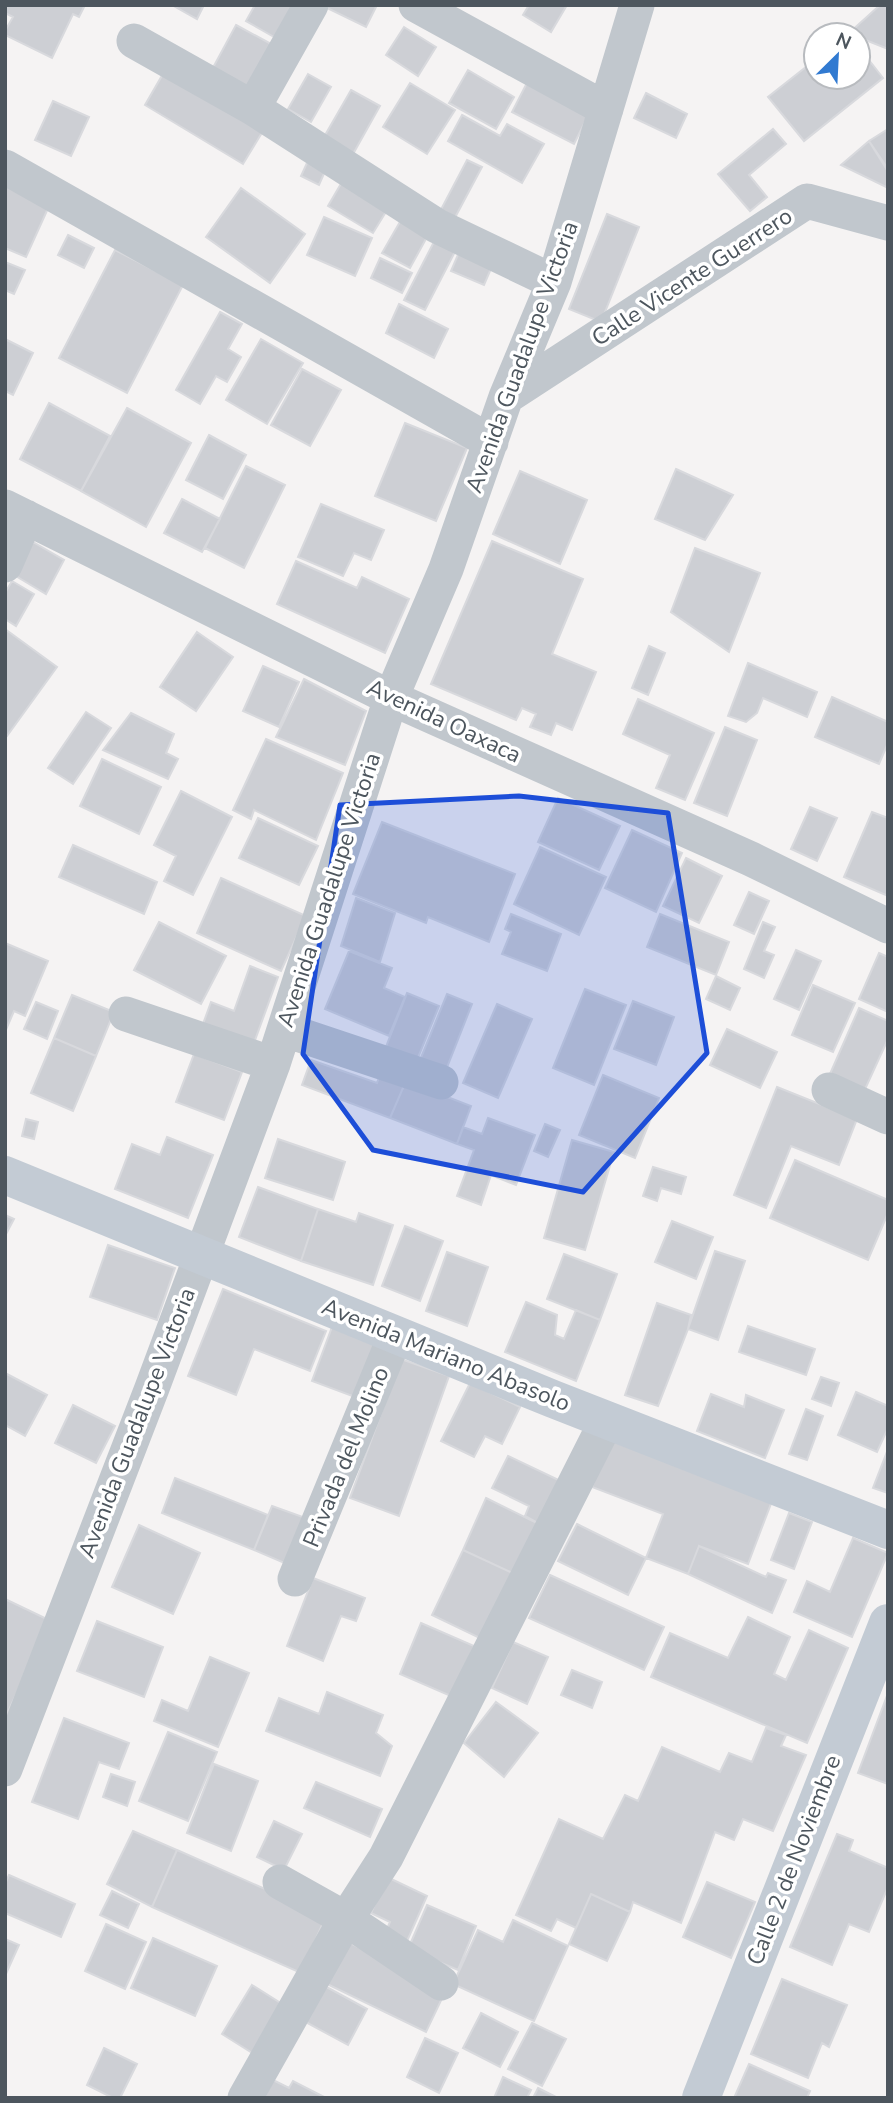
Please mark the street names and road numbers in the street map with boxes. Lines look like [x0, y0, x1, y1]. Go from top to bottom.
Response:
street label: Calle Vicente Guerrero [586, 200, 798, 354]
street label: Avenida Guadalupe Victoria [458, 217, 586, 497]
street label: Avenida Oaxaca [362, 672, 526, 770]
street label: Avenida Guadalupe Victoria [270, 749, 388, 1031]
street label: Avenida Guadalupe Victoria [71, 1283, 203, 1563]
street label: Avenida Mariano Abasolo [317, 1291, 575, 1419]
street label: Privada del Molino [296, 1362, 396, 1552]
street label: Calle 2 de Noviembre [740, 1750, 848, 1970]

